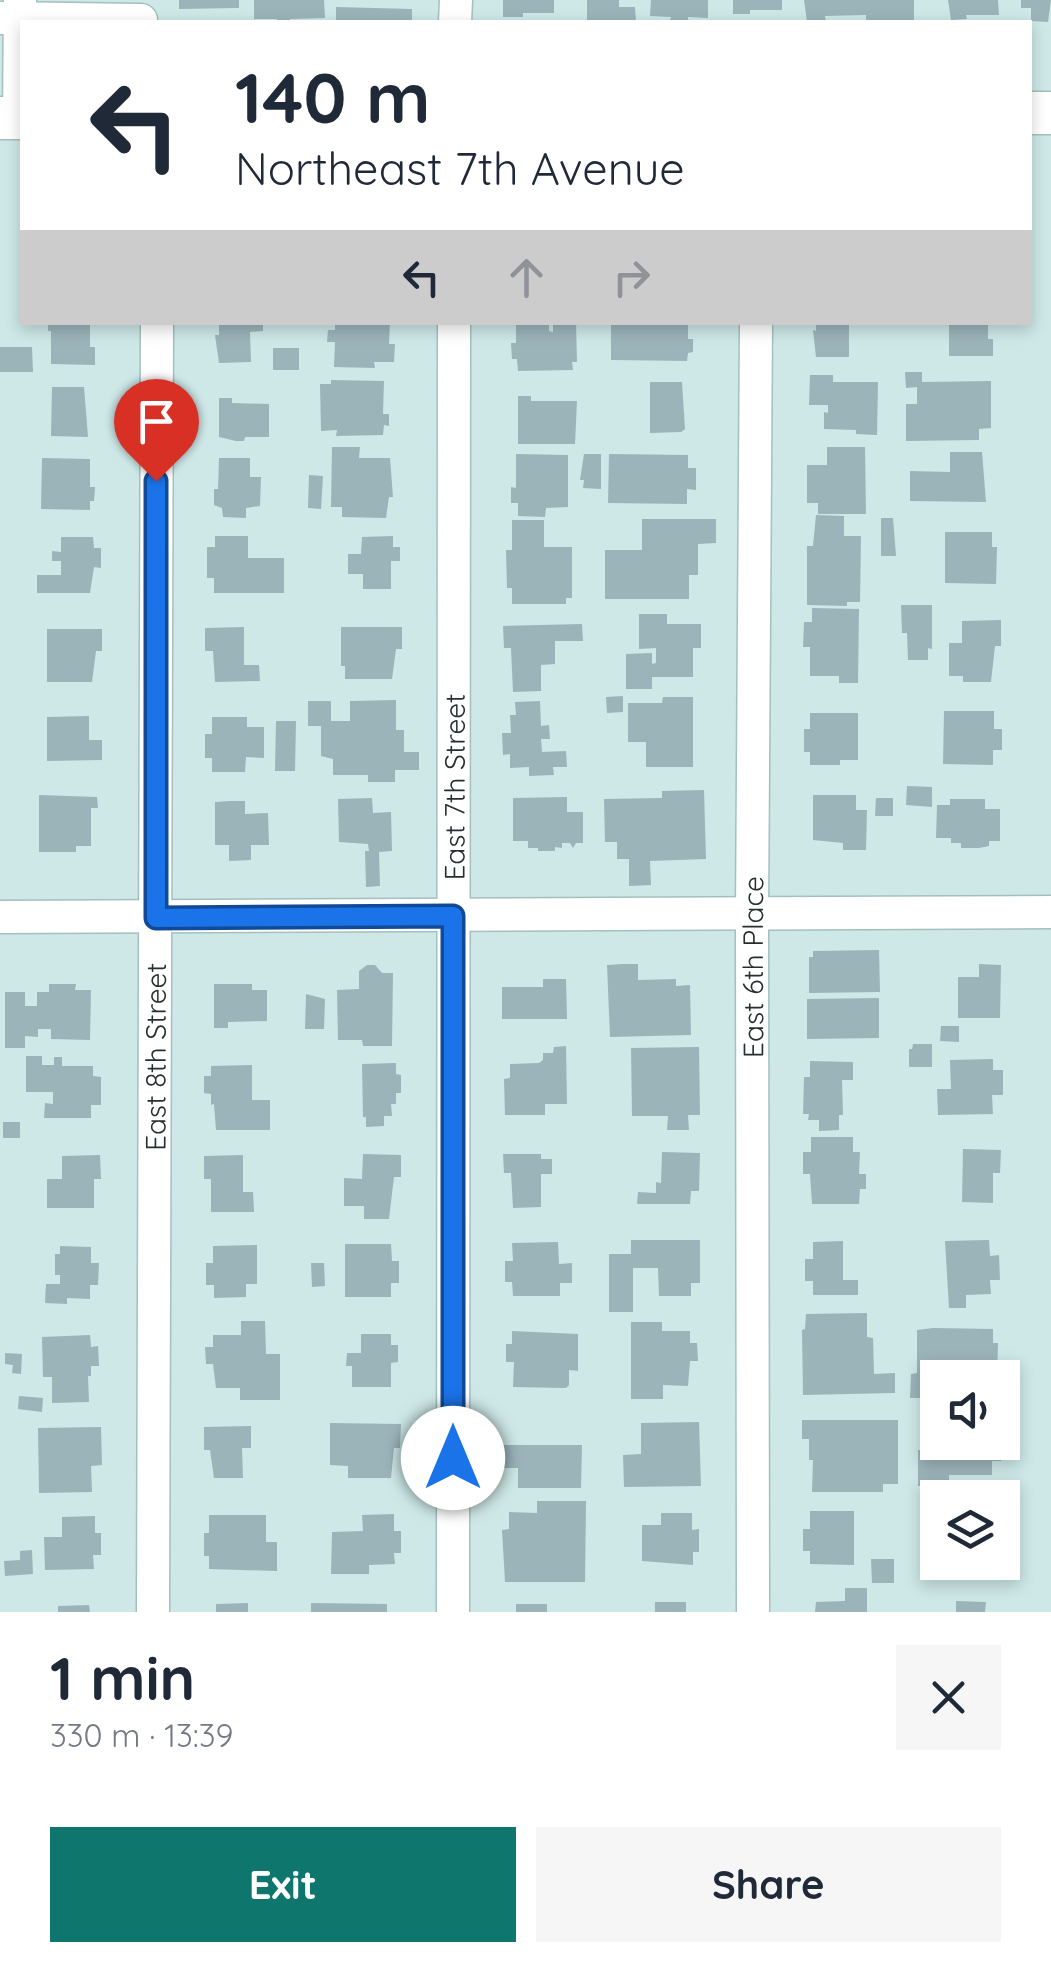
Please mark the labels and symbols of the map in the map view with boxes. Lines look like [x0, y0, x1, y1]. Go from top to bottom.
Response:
pin [114, 379, 199, 482]
street label: East 7th Street [436, 693, 471, 881]
street label: East 6th Place [734, 876, 770, 1058]
street label: East 8th Street [137, 963, 173, 1151]
position arrow [401, 1406, 505, 1510]

